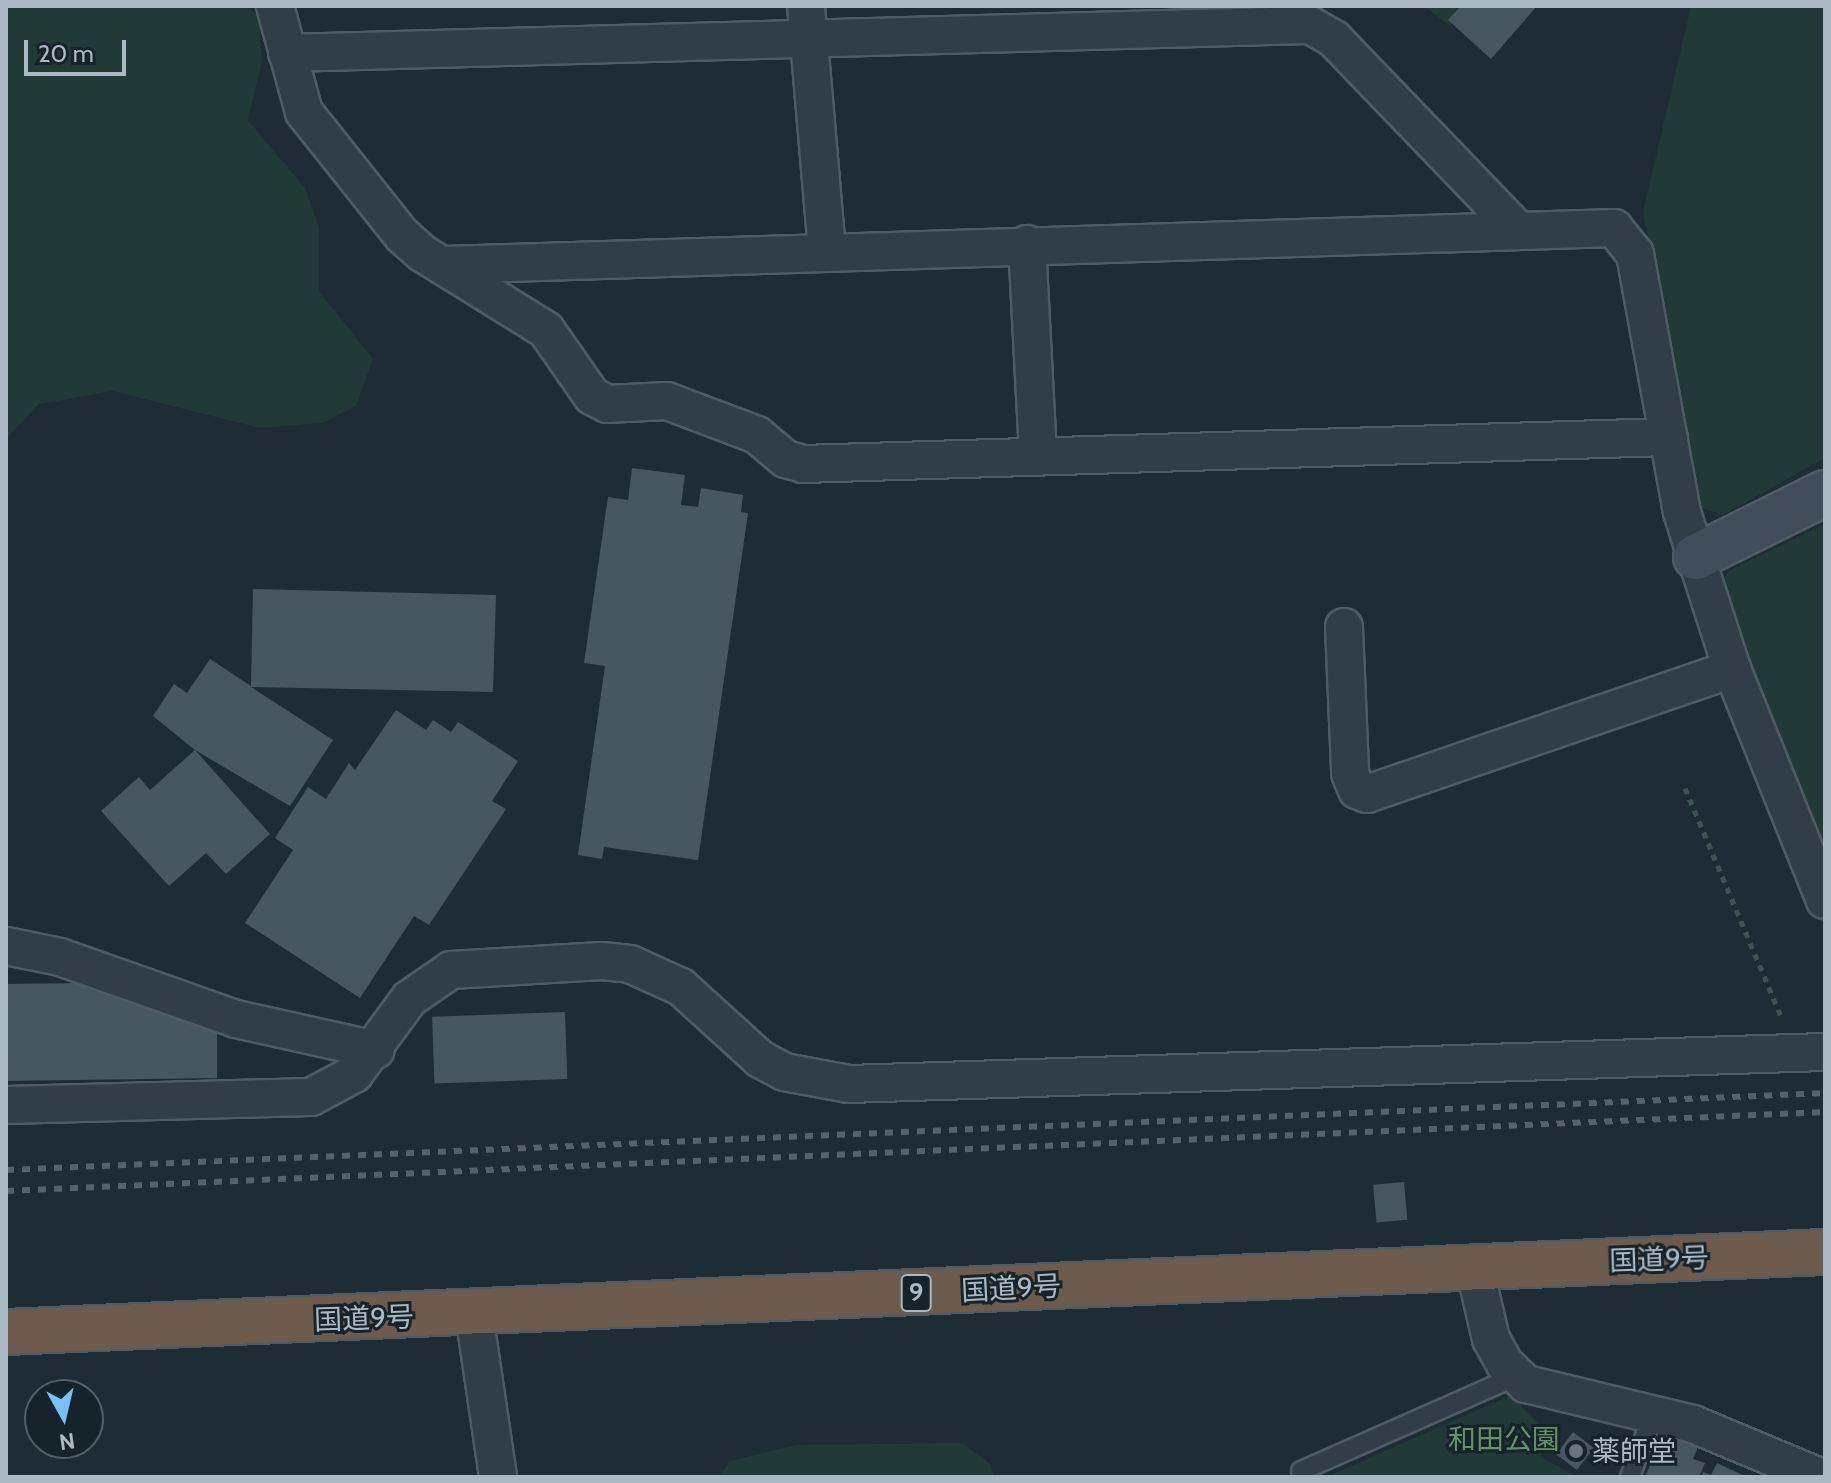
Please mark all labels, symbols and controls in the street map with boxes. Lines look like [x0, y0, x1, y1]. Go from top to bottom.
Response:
scale bar [28, 24, 130, 74]
text: 20 m [38, 39, 94, 68]
street label: 国道9号 [1608, 1240, 1710, 1278]
street label: 国道9号 [960, 1269, 1062, 1307]
road number: 9 [900, 1271, 932, 1315]
street label: 国道9号 [313, 1299, 415, 1337]
north arrow [24, 1379, 104, 1459]
park label: 和田公園 [1448, 1422, 1560, 1456]
text: N [58, 1427, 77, 1456]
place label: 薬師堂 [1592, 1434, 1676, 1468]
marker: 薬師堂 [1567, 1442, 1585, 1460]

